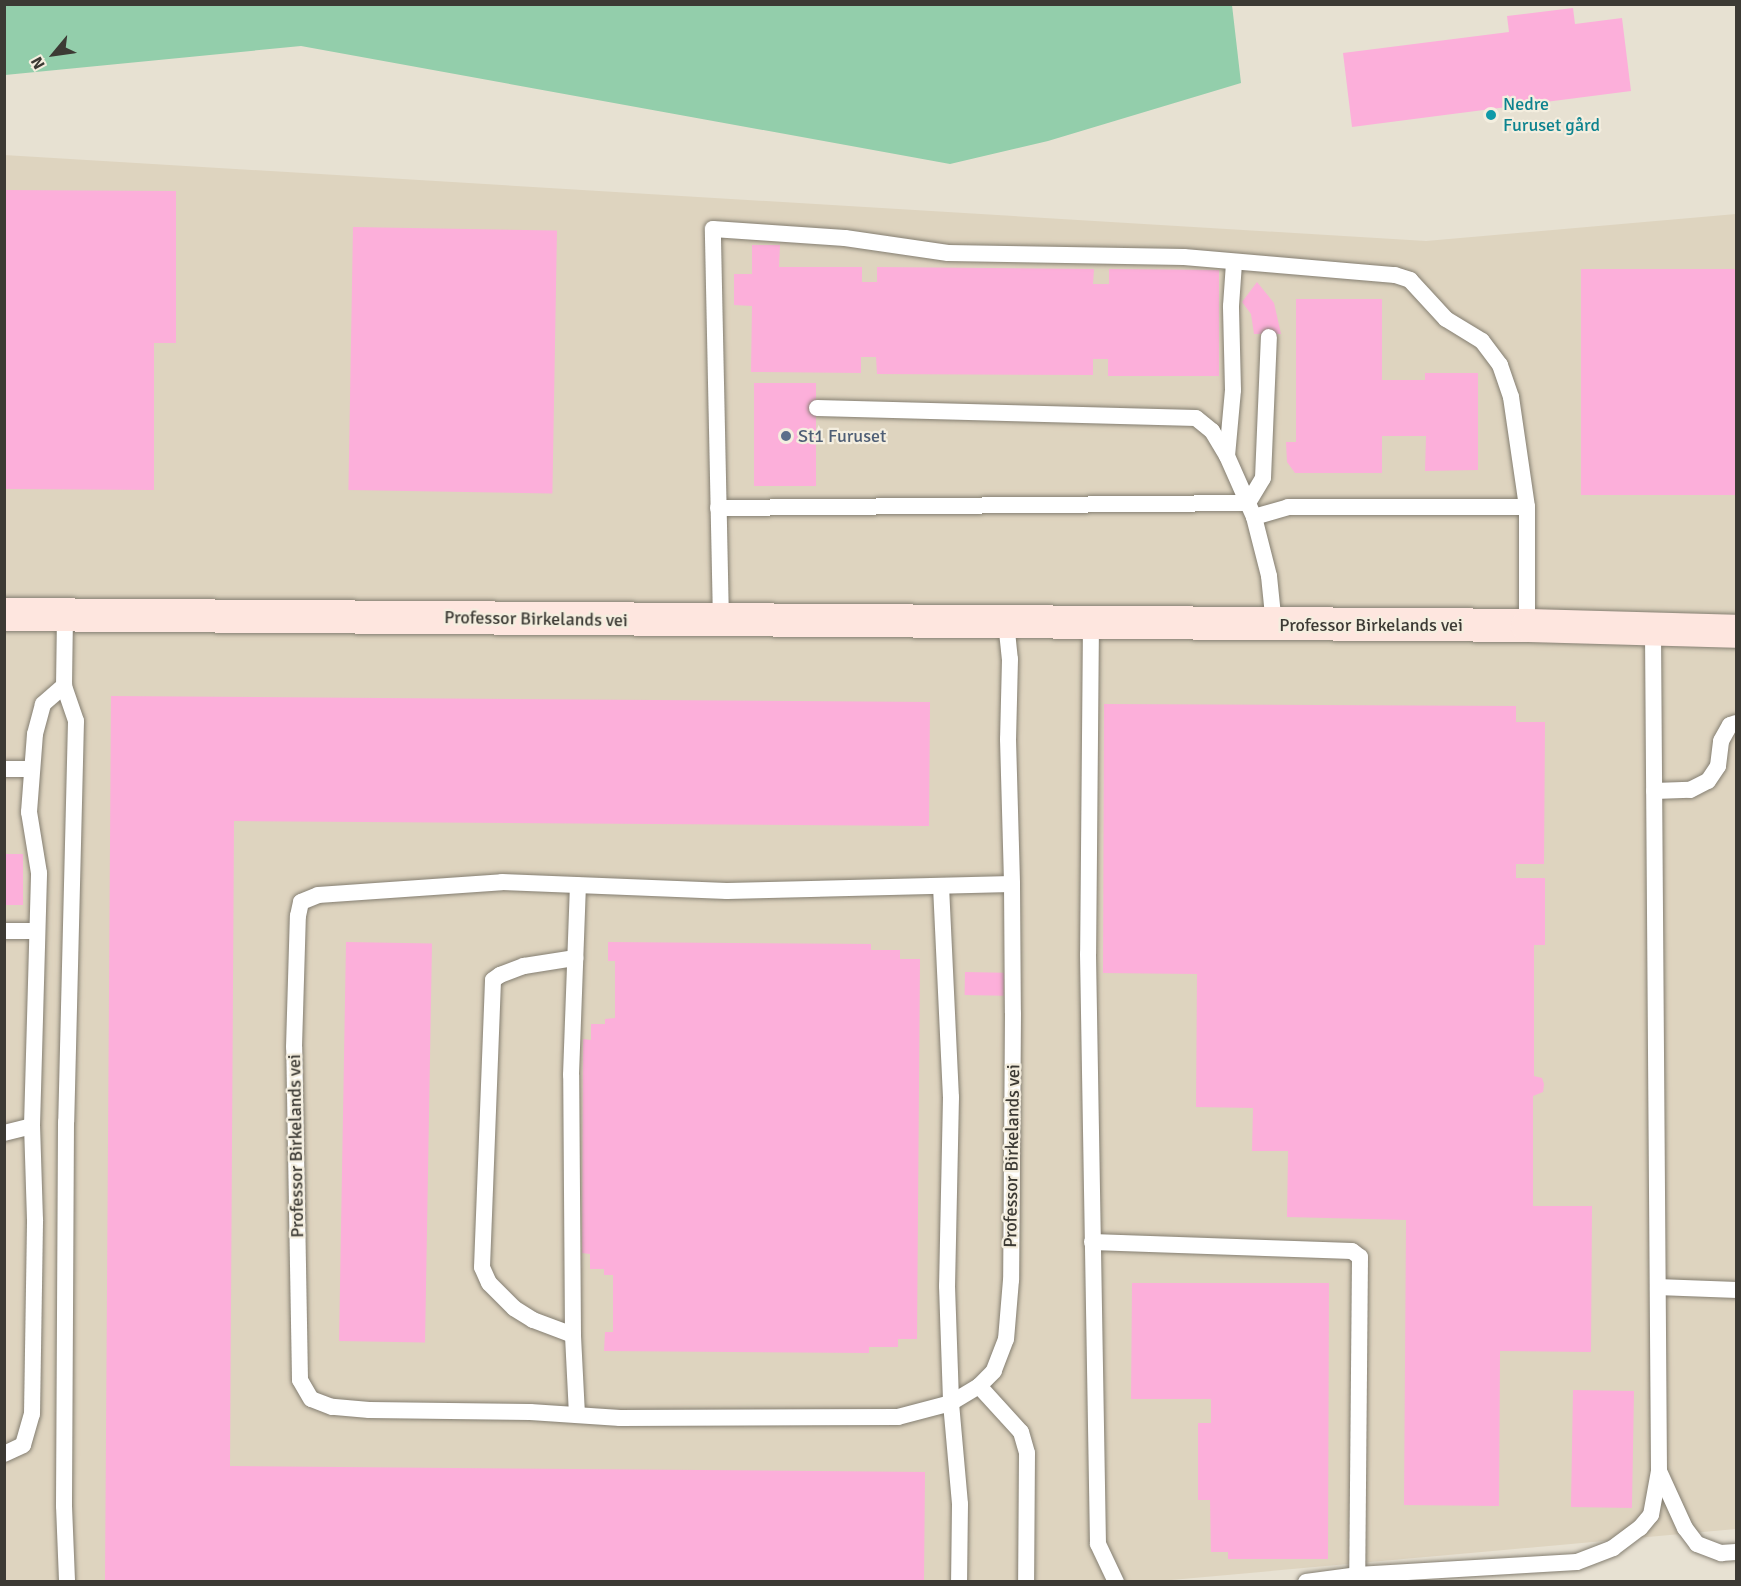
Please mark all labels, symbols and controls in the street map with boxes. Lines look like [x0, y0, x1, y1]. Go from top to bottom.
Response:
north arrow [24, 24, 84, 84]
text: N [27, 53, 50, 72]
place label: Nedre Furuset gård [1503, 94, 1600, 136]
marker: Nedre Furuset gård [1484, 108, 1498, 122]
place label: St1 Furuset [798, 425, 886, 447]
marker: St1 Furuset [779, 429, 793, 443]
street label: Professor Birkelands vei [444, 607, 628, 631]
street label: Professor Birkelands vei [1279, 614, 1463, 636]
street label: Professor Birkelands vei [284, 1054, 308, 1238]
street label: Professor Birkelands vei [1000, 1064, 1024, 1248]

